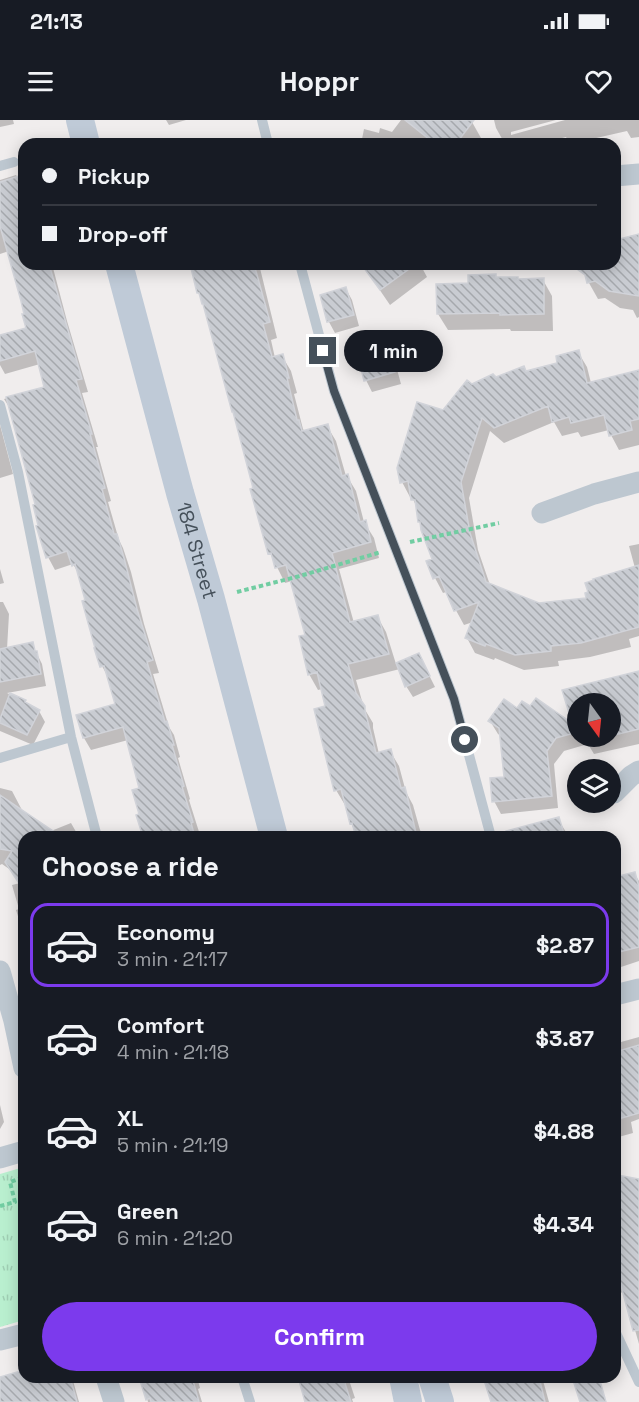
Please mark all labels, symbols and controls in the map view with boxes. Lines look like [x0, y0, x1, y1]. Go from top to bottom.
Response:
text: 21:13 [30, 7, 83, 35]
text: Hoppr [280, 64, 359, 99]
icon: menu [24, 65, 57, 98]
icon: heart [582, 65, 615, 98]
text: Pickup [78, 162, 150, 190]
text: Drop-off [78, 220, 168, 248]
callout: 1 min [344, 330, 443, 372]
route end [309, 337, 336, 364]
text: 1 min [369, 338, 418, 364]
street label: 184 Street [170, 499, 223, 602]
north arrow [567, 693, 621, 747]
map controls [567, 693, 621, 813]
route start [451, 726, 478, 753]
button: layers [567, 759, 621, 813]
text: Choose a ride [42, 849, 219, 884]
icon: car [45, 918, 99, 972]
text: Economy [117, 918, 215, 946]
text: $2.87 [536, 931, 594, 959]
text: 3 min · 21:17 [117, 946, 228, 972]
icon: car [45, 1011, 99, 1065]
text: Comfort [117, 1011, 205, 1039]
text: $3.87 [536, 1024, 594, 1052]
text: 4 min · 21:18 [117, 1039, 229, 1065]
icon: car [45, 1104, 99, 1158]
text: XL [117, 1104, 143, 1132]
text: $4.88 [534, 1117, 594, 1145]
text: 5 min · 21:19 [117, 1132, 229, 1158]
icon: car [45, 1197, 99, 1251]
text: Green [117, 1197, 179, 1225]
text: $4.34 [533, 1210, 594, 1238]
text: 6 min · 21:20 [117, 1225, 233, 1251]
button: Confirm [42, 1302, 597, 1371]

